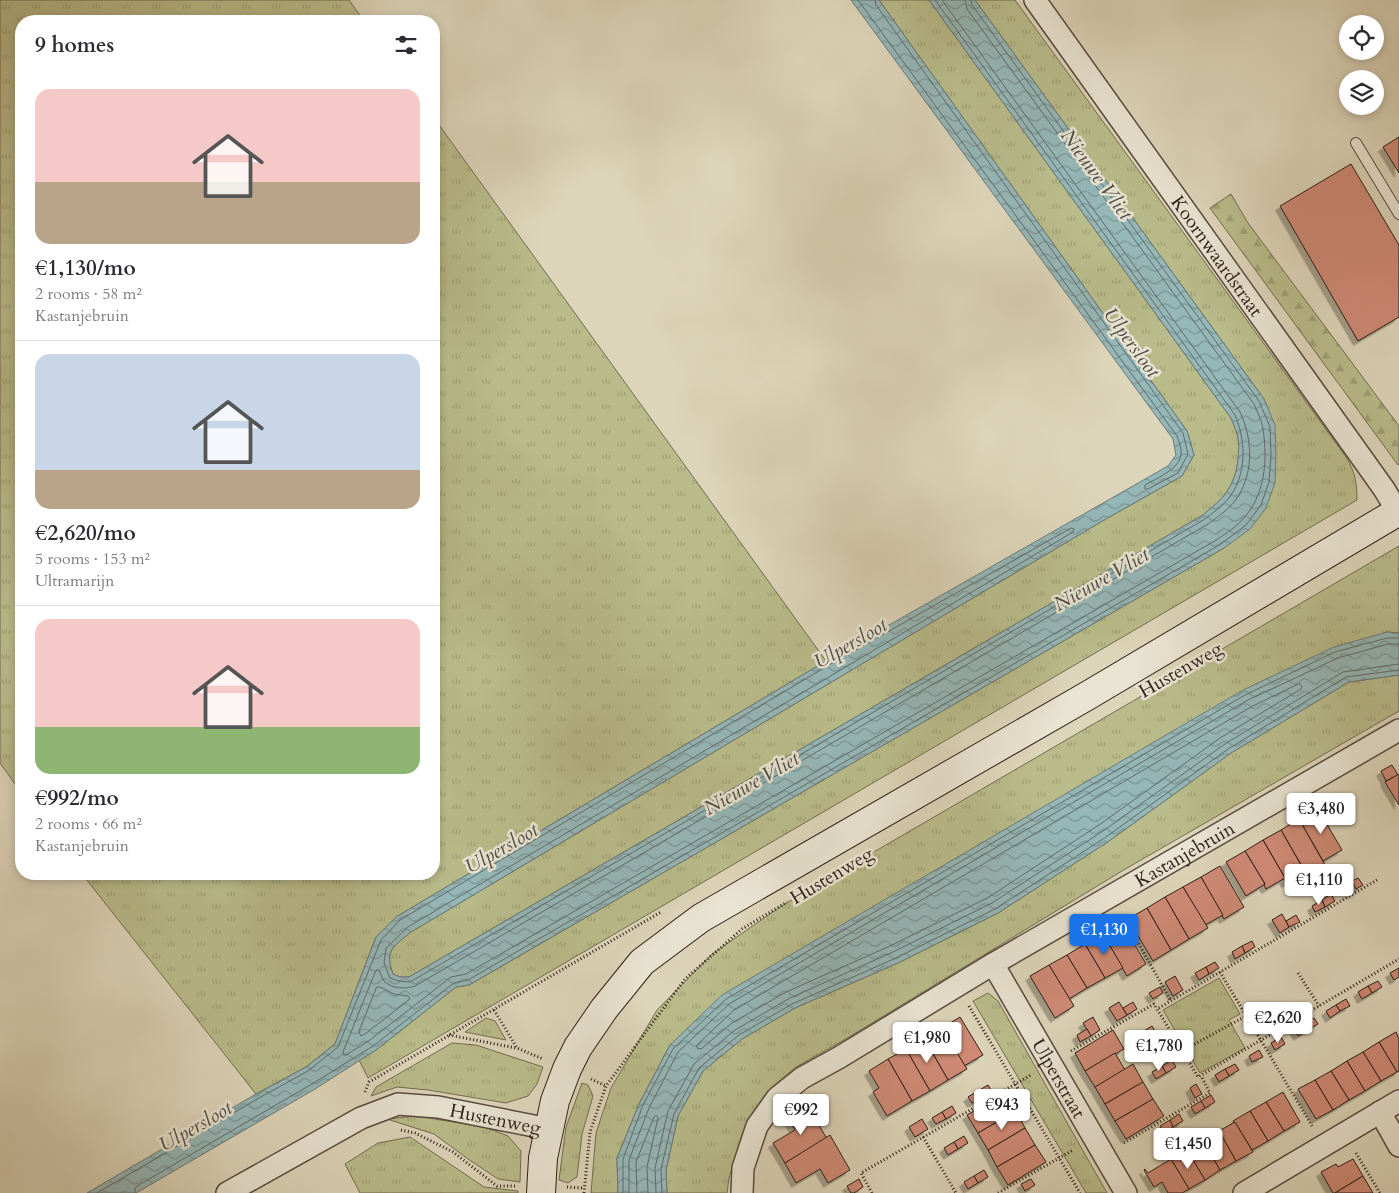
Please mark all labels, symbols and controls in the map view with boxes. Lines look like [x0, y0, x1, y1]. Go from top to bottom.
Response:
map controls [1339, 15, 1384, 115]
button: locate [1339, 15, 1384, 60]
text: 9 homes [35, 31, 114, 60]
icon: filters [392, 31, 420, 59]
button: layers [1339, 70, 1384, 115]
icon: home [183, 121, 273, 211]
water label: Nieuwe Vliet [1055, 123, 1139, 226]
street label: Koornwaardstraat [1164, 190, 1269, 322]
text: €1,130/mo [35, 254, 136, 283]
text: 2 rooms · 58 m² [35, 283, 142, 305]
water label: Ulpersloot [1097, 302, 1167, 384]
text: Kastanjebruin [35, 305, 129, 327]
icon: home [183, 387, 273, 477]
text: €2,620/mo [35, 519, 136, 548]
water label: Nieuwe Vliet [1049, 541, 1155, 618]
text: 5 rooms · 153 m² [35, 548, 150, 570]
text: Ultramarijn [35, 570, 114, 592]
water label: Ulpersloot [809, 611, 893, 675]
street label: Hustenweg [1134, 635, 1227, 704]
icon: home [183, 652, 273, 742]
water label: Nieuwe Vliet [699, 745, 805, 822]
text: €992/mo [35, 784, 119, 813]
pin: €3,480 [1280, 792, 1362, 835]
text: €3,480 [1298, 798, 1345, 820]
text: 2 rooms · 66 m² [35, 813, 142, 835]
street label: Kastanjebruin [1130, 815, 1240, 894]
water label: Ulpersloot [460, 816, 544, 880]
text: Kastanjebruin [35, 835, 129, 857]
street label: Hustenweg [785, 841, 878, 911]
pin: €1,110 [1278, 864, 1360, 906]
text: €1,110 [1296, 869, 1343, 891]
pin: €1,130 [1063, 914, 1145, 956]
text: €1,130 [1081, 919, 1128, 941]
pin: €2,620 [1237, 1002, 1319, 1044]
text: €2,620 [1255, 1007, 1302, 1029]
pin: €1,980 [886, 1022, 968, 1064]
text: €1,980 [904, 1027, 951, 1049]
pin: €1,780 [1118, 1030, 1200, 1072]
street label: Ulperstraat [1025, 1034, 1092, 1123]
text: €1,780 [1136, 1035, 1183, 1057]
pin: €943 [972, 1088, 1032, 1131]
water label: Ulpersloot [154, 1094, 238, 1158]
pin: €992 [771, 1094, 831, 1136]
text: €943 [985, 1094, 1019, 1116]
street label: Hustenweg [447, 1098, 544, 1141]
text: €992 [784, 1099, 818, 1121]
pin: €1,450 [1147, 1128, 1229, 1170]
text: €1,450 [1165, 1133, 1212, 1155]

